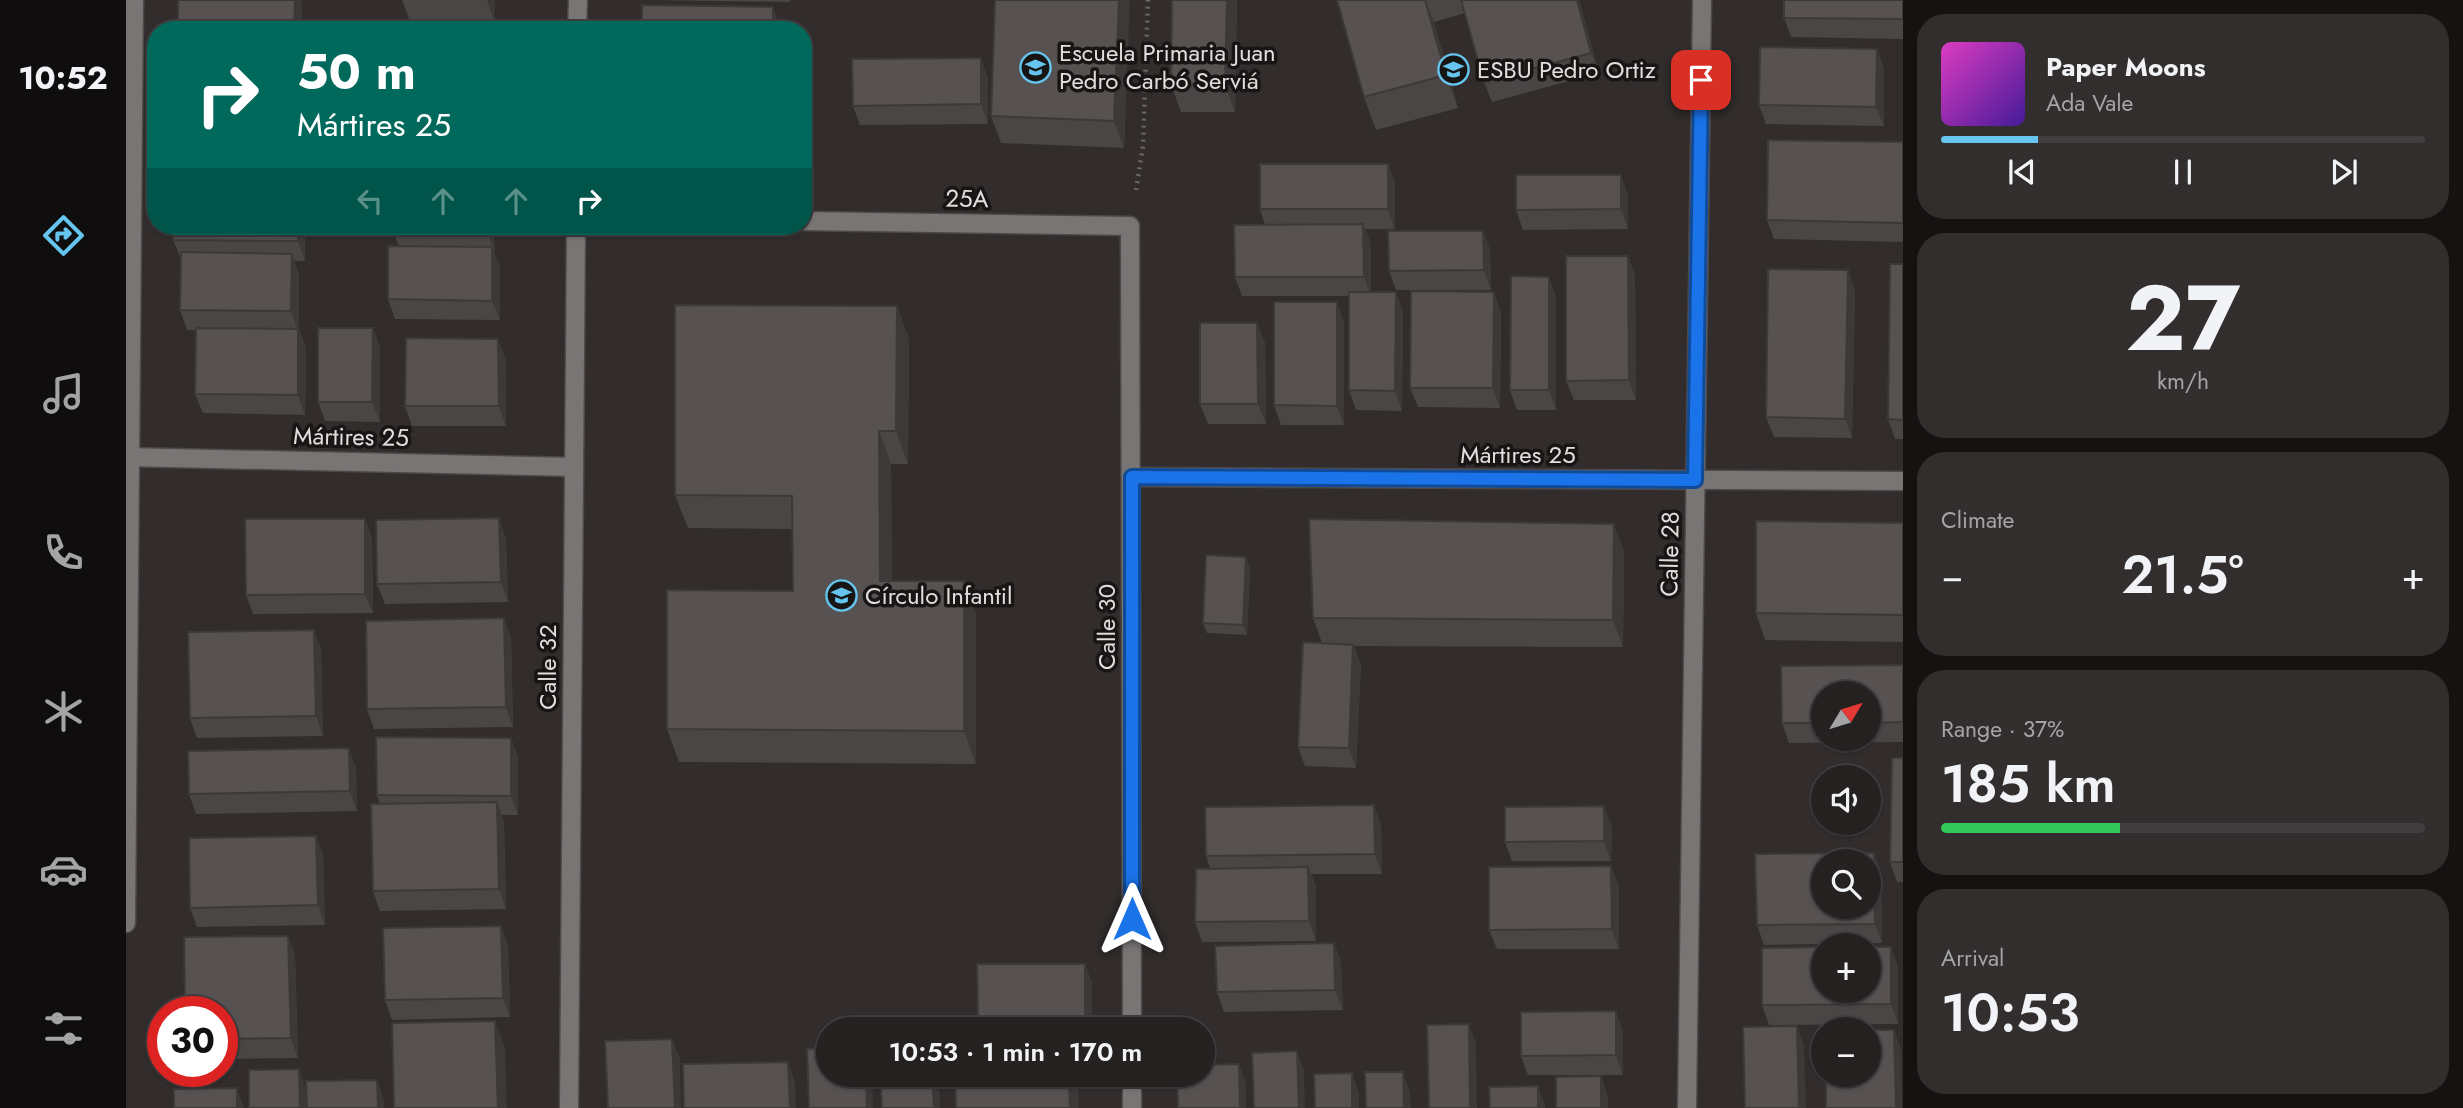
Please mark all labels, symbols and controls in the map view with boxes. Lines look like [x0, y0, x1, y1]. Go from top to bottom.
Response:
place label: Escuela Primaria Juan Pedro Carbó Serviá [1059, 35, 1276, 98]
text: 50 m [297, 37, 416, 107]
text: Paper Moons [2046, 48, 2206, 86]
icon: right [182, 49, 273, 140]
school or university icon: Escuela Primaria Juan Pedro Carbó Serviá [1019, 50, 1053, 84]
pin [1671, 50, 1731, 110]
place label: ESBU Pedro Ortiz [1477, 52, 1656, 87]
school or university icon: ESBU Pedro Ortiz [1437, 53, 1471, 87]
text: 10:52 [18, 55, 108, 101]
icon: arrive [1682, 61, 1720, 99]
text: Ada Vale [2046, 86, 2133, 120]
text: Mártires 25 [297, 102, 451, 148]
icon: previous [2003, 153, 2041, 191]
icon: pause [2164, 153, 2202, 191]
icon: next [2325, 153, 2363, 191]
street label: 25A [945, 181, 989, 216]
icon: left [351, 182, 389, 220]
icon: ahead [424, 182, 462, 220]
icon: ahead [497, 182, 535, 220]
icon: right [570, 182, 608, 220]
icon: directions [39, 211, 88, 260]
text: 27 [2126, 253, 2240, 384]
text: km/h [2157, 364, 2209, 398]
icon: music [39, 369, 88, 418]
street label: Mártires 25 [293, 418, 409, 455]
street label: Mártires 25 [1460, 437, 1576, 472]
text: Climate [1941, 503, 2014, 537]
street label: Calle 28 [1651, 511, 1688, 597]
icon: phone [39, 528, 88, 577]
text: 21.5° [2122, 537, 2244, 613]
text: − [1941, 548, 1963, 603]
text: + [2402, 548, 2425, 603]
place label: Círculo Infantil [865, 578, 1012, 613]
school or university icon: Círculo Infantil [825, 579, 859, 613]
street label: Calle 30 [1089, 584, 1124, 670]
street label: Calle 32 [530, 624, 565, 710]
north arrow [1811, 681, 1881, 751]
map controls [1811, 681, 1881, 1087]
icon: climate [39, 687, 88, 736]
text: Range · 37% [1941, 712, 2064, 746]
text: 185 km [1941, 746, 2115, 822]
button: sound [1811, 765, 1881, 835]
icon: car [39, 845, 88, 894]
button: search [1811, 849, 1881, 919]
position arrow [1095, 882, 1169, 956]
button: + [1811, 933, 1881, 1003]
text: Arrival [1941, 941, 2004, 975]
text: 10:53 [1941, 975, 2080, 1051]
speed limit sign: 30 [147, 996, 238, 1087]
icon: filters [39, 1004, 88, 1053]
button: − [1811, 1017, 1881, 1087]
text: 10:53 · 1 min · 170 m [889, 1033, 1142, 1071]

